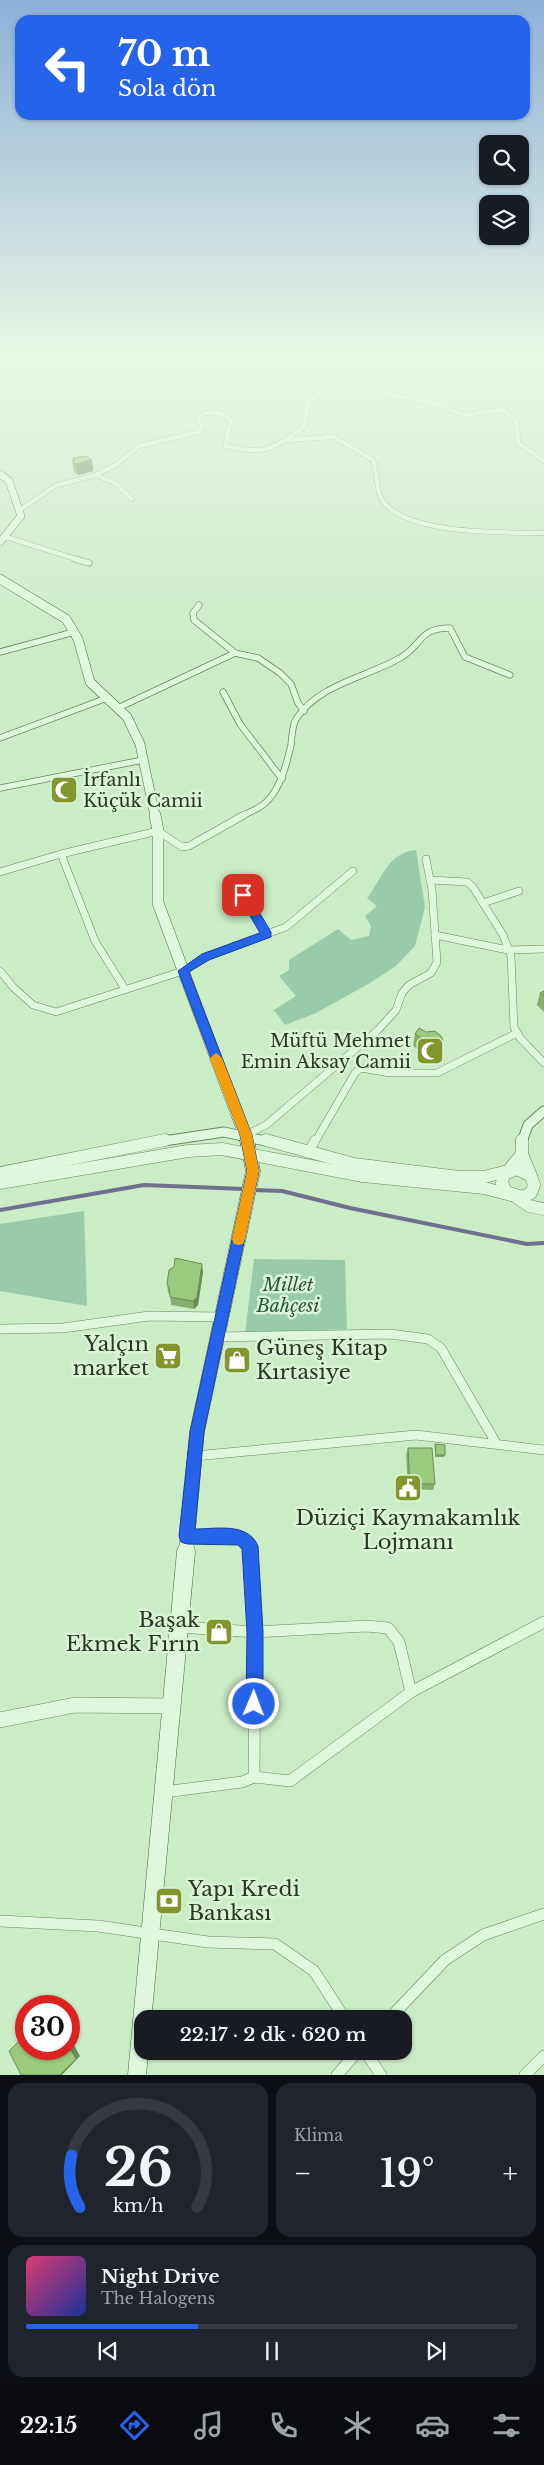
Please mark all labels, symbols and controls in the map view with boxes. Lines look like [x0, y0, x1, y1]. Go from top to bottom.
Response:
text: 70 m [118, 32, 211, 75]
icon: left [35, 35, 100, 100]
text: Sola dön [118, 75, 216, 102]
map controls [479, 135, 529, 245]
button: search [479, 135, 529, 185]
button: layers [479, 195, 529, 245]
place label: İrfanlı Küçük Camii [83, 768, 203, 812]
mosque icon: İrfanlı Küçük Camii [49, 775, 79, 805]
pin [222, 874, 264, 916]
icon: arrive [229, 881, 257, 909]
place label: Müftü Mehmet Emin Aksay Camii [241, 1030, 411, 1073]
mosque icon: Müftü Mehmet Emin Aksay Camii [415, 1036, 445, 1066]
park label: Millet Bahçesi [256, 1274, 320, 1317]
place label: Yalçın market [73, 1331, 149, 1381]
place label: Güneş Kitap Kırtasiye [256, 1335, 388, 1385]
supermarket icon: Yalçın market [153, 1341, 183, 1371]
shop icon: Güneş Kitap Kırtasiye [222, 1345, 252, 1375]
public building icon: Düziçi Kaymakamlık Lojmanı [393, 1473, 423, 1503]
place label: Düziçi Kaymakamlık Lojmanı [295, 1505, 521, 1555]
place label: Başak Ekmek Fırın [66, 1607, 200, 1657]
shop icon: Başak Ekmek Fırın [204, 1617, 234, 1647]
position arrow [227, 1677, 279, 1729]
place label: Yapı Kredi Bankası [187, 1876, 300, 1926]
bank icon: Yapı Kredi Bankası [154, 1886, 184, 1916]
speed limit sign: 30 [15, 1995, 80, 2060]
text: 22:17 · 2 dk · 620 m [180, 2023, 366, 2046]
text: Klima [294, 2125, 343, 2145]
text: 26 [104, 2136, 172, 2200]
text: 19° [380, 2150, 435, 2197]
text: − [294, 2156, 312, 2191]
text: + [503, 2156, 518, 2191]
text: km/h [113, 2195, 163, 2217]
text: Night Drive [101, 2265, 220, 2288]
text: The Halogens [101, 2288, 215, 2308]
icon: previous [94, 2337, 122, 2365]
icon: pause [258, 2337, 286, 2365]
icon: next [422, 2337, 450, 2365]
icon: directions [117, 2408, 152, 2443]
icon: music [191, 2408, 226, 2443]
icon: phone [266, 2408, 301, 2443]
icon: climate [340, 2408, 375, 2443]
icon: car [415, 2408, 450, 2443]
icon: filters [489, 2408, 524, 2443]
text: 22:15 [20, 2412, 77, 2439]

